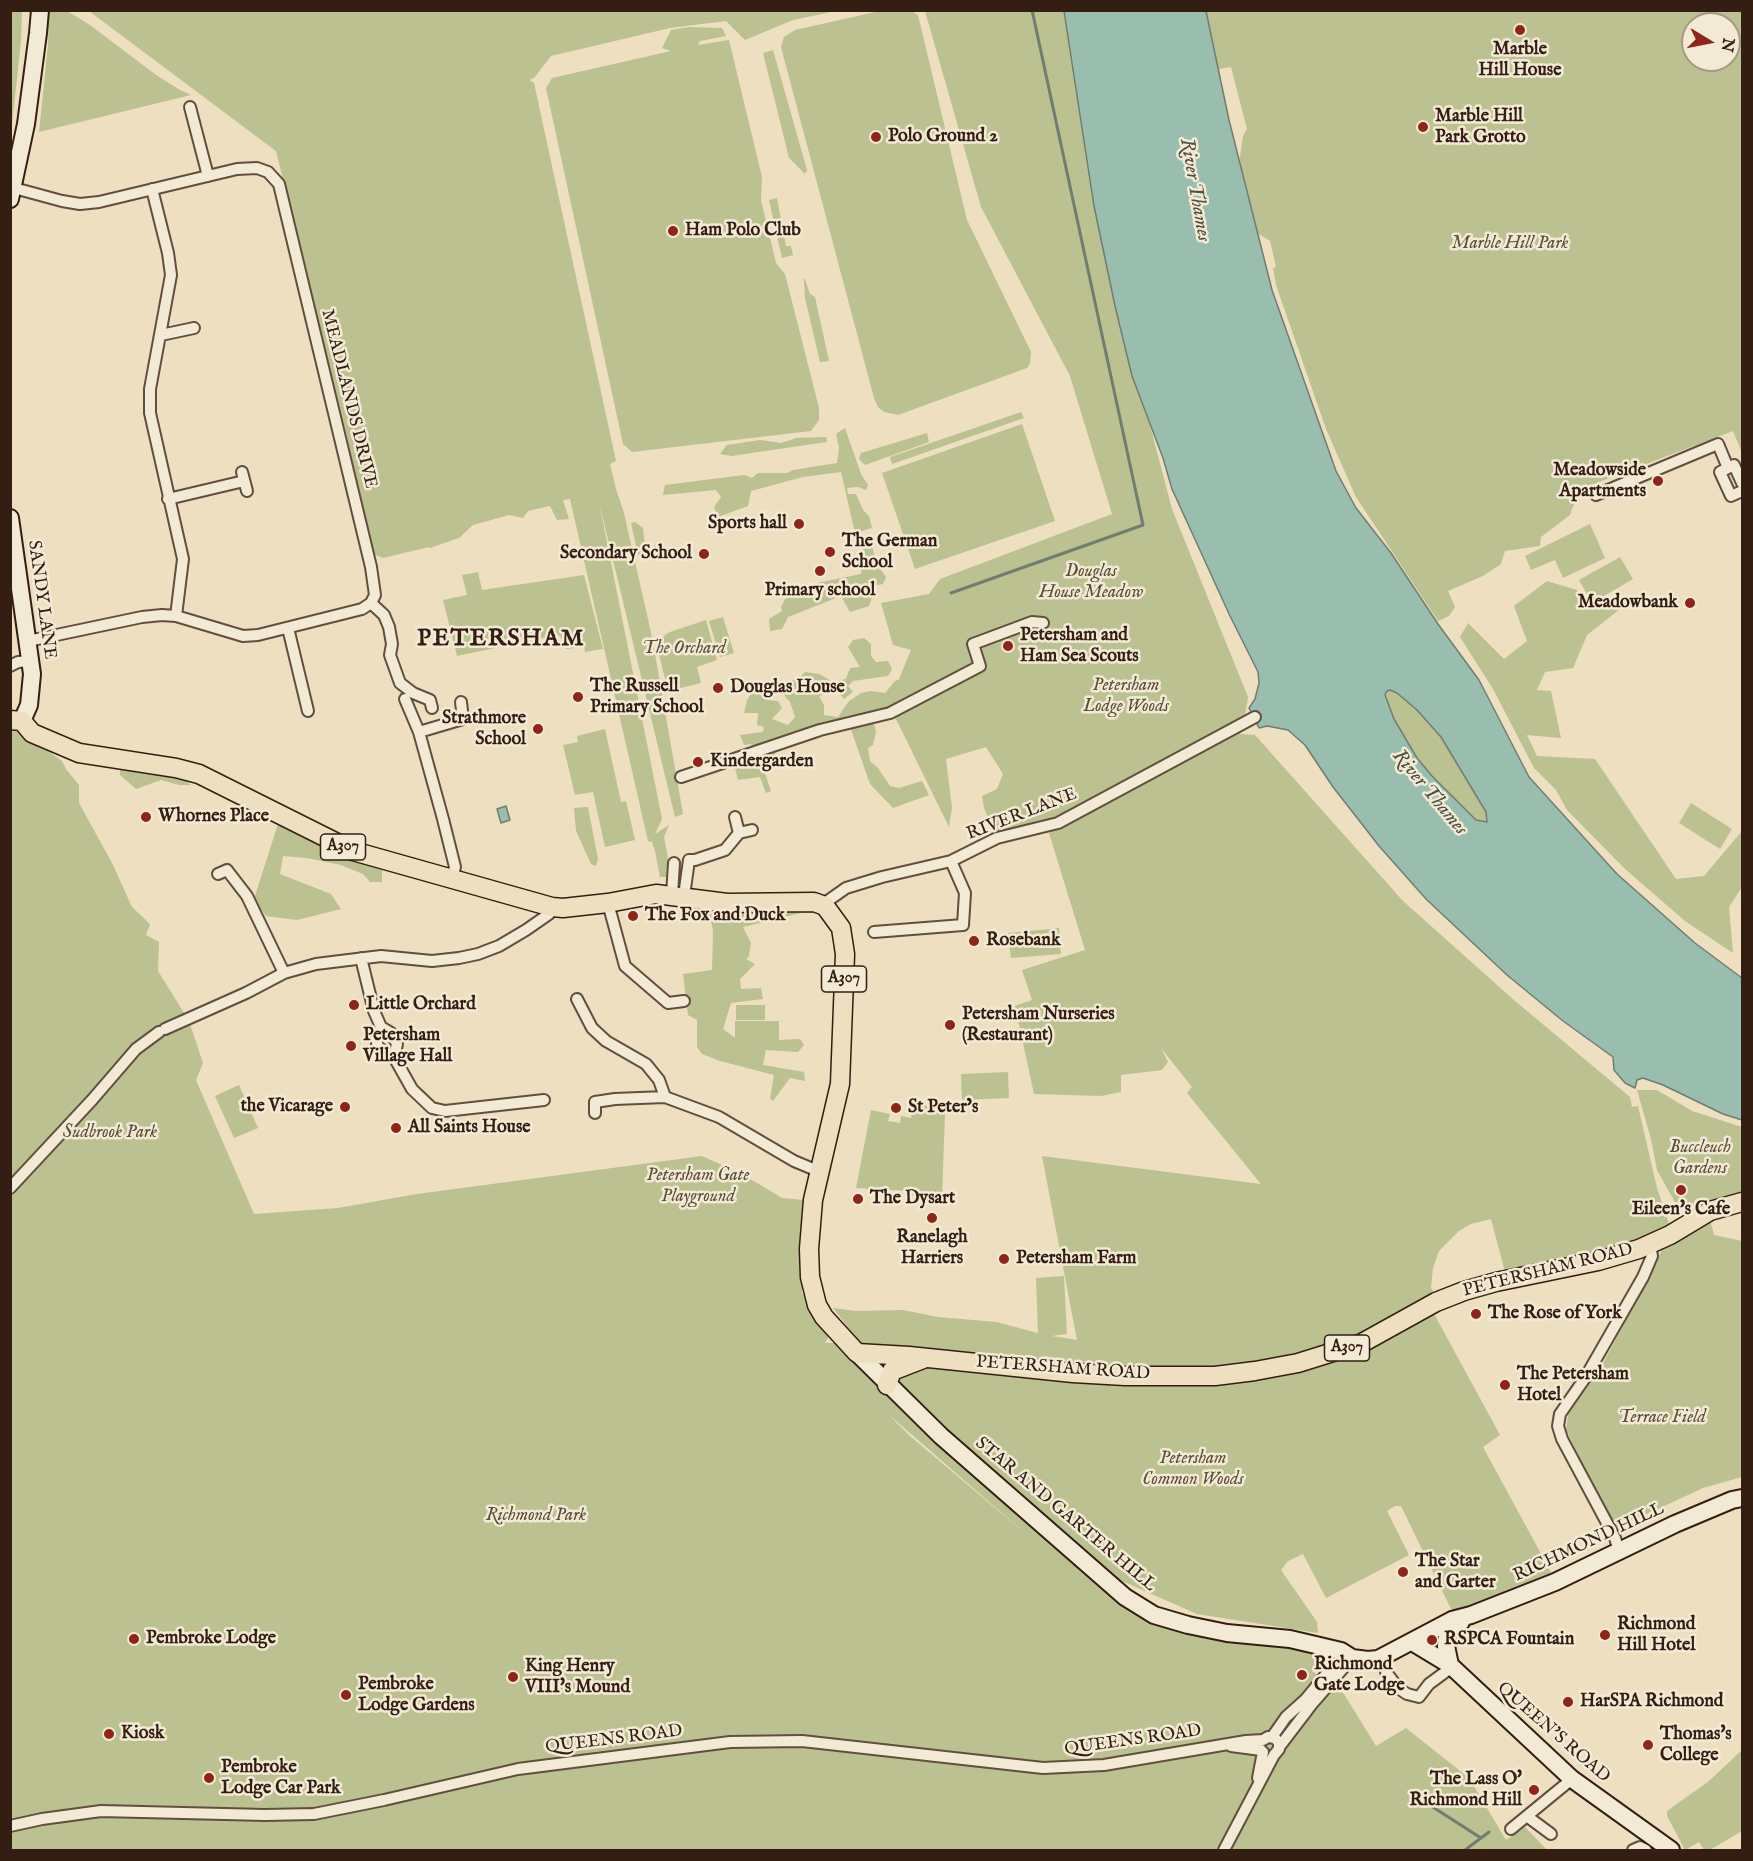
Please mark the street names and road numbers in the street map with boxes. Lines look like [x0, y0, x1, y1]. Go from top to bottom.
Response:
street label: MEADLANDS DRIVE [315, 307, 381, 491]
street label: SANDY LANE [22, 539, 60, 661]
street label: RIVER LANE [964, 784, 1080, 846]
road number: A307 [320, 834, 366, 860]
road number: A307 [822, 966, 866, 992]
street label: PETERSHAM ROAD [1461, 1239, 1635, 1303]
road number: A307 [1324, 1335, 1370, 1361]
street label: PETERSHAM ROAD [975, 1352, 1151, 1386]
street label: STAR AND GARTER HILL [970, 1433, 1160, 1597]
street label: RICHMOND HILL [1510, 1499, 1668, 1587]
street label: QUEEN'S ROAD [1492, 1678, 1614, 1788]
street label: QUEENS ROAD [544, 1721, 684, 1759]
street label: QUEENS ROAD [1063, 1721, 1203, 1761]

